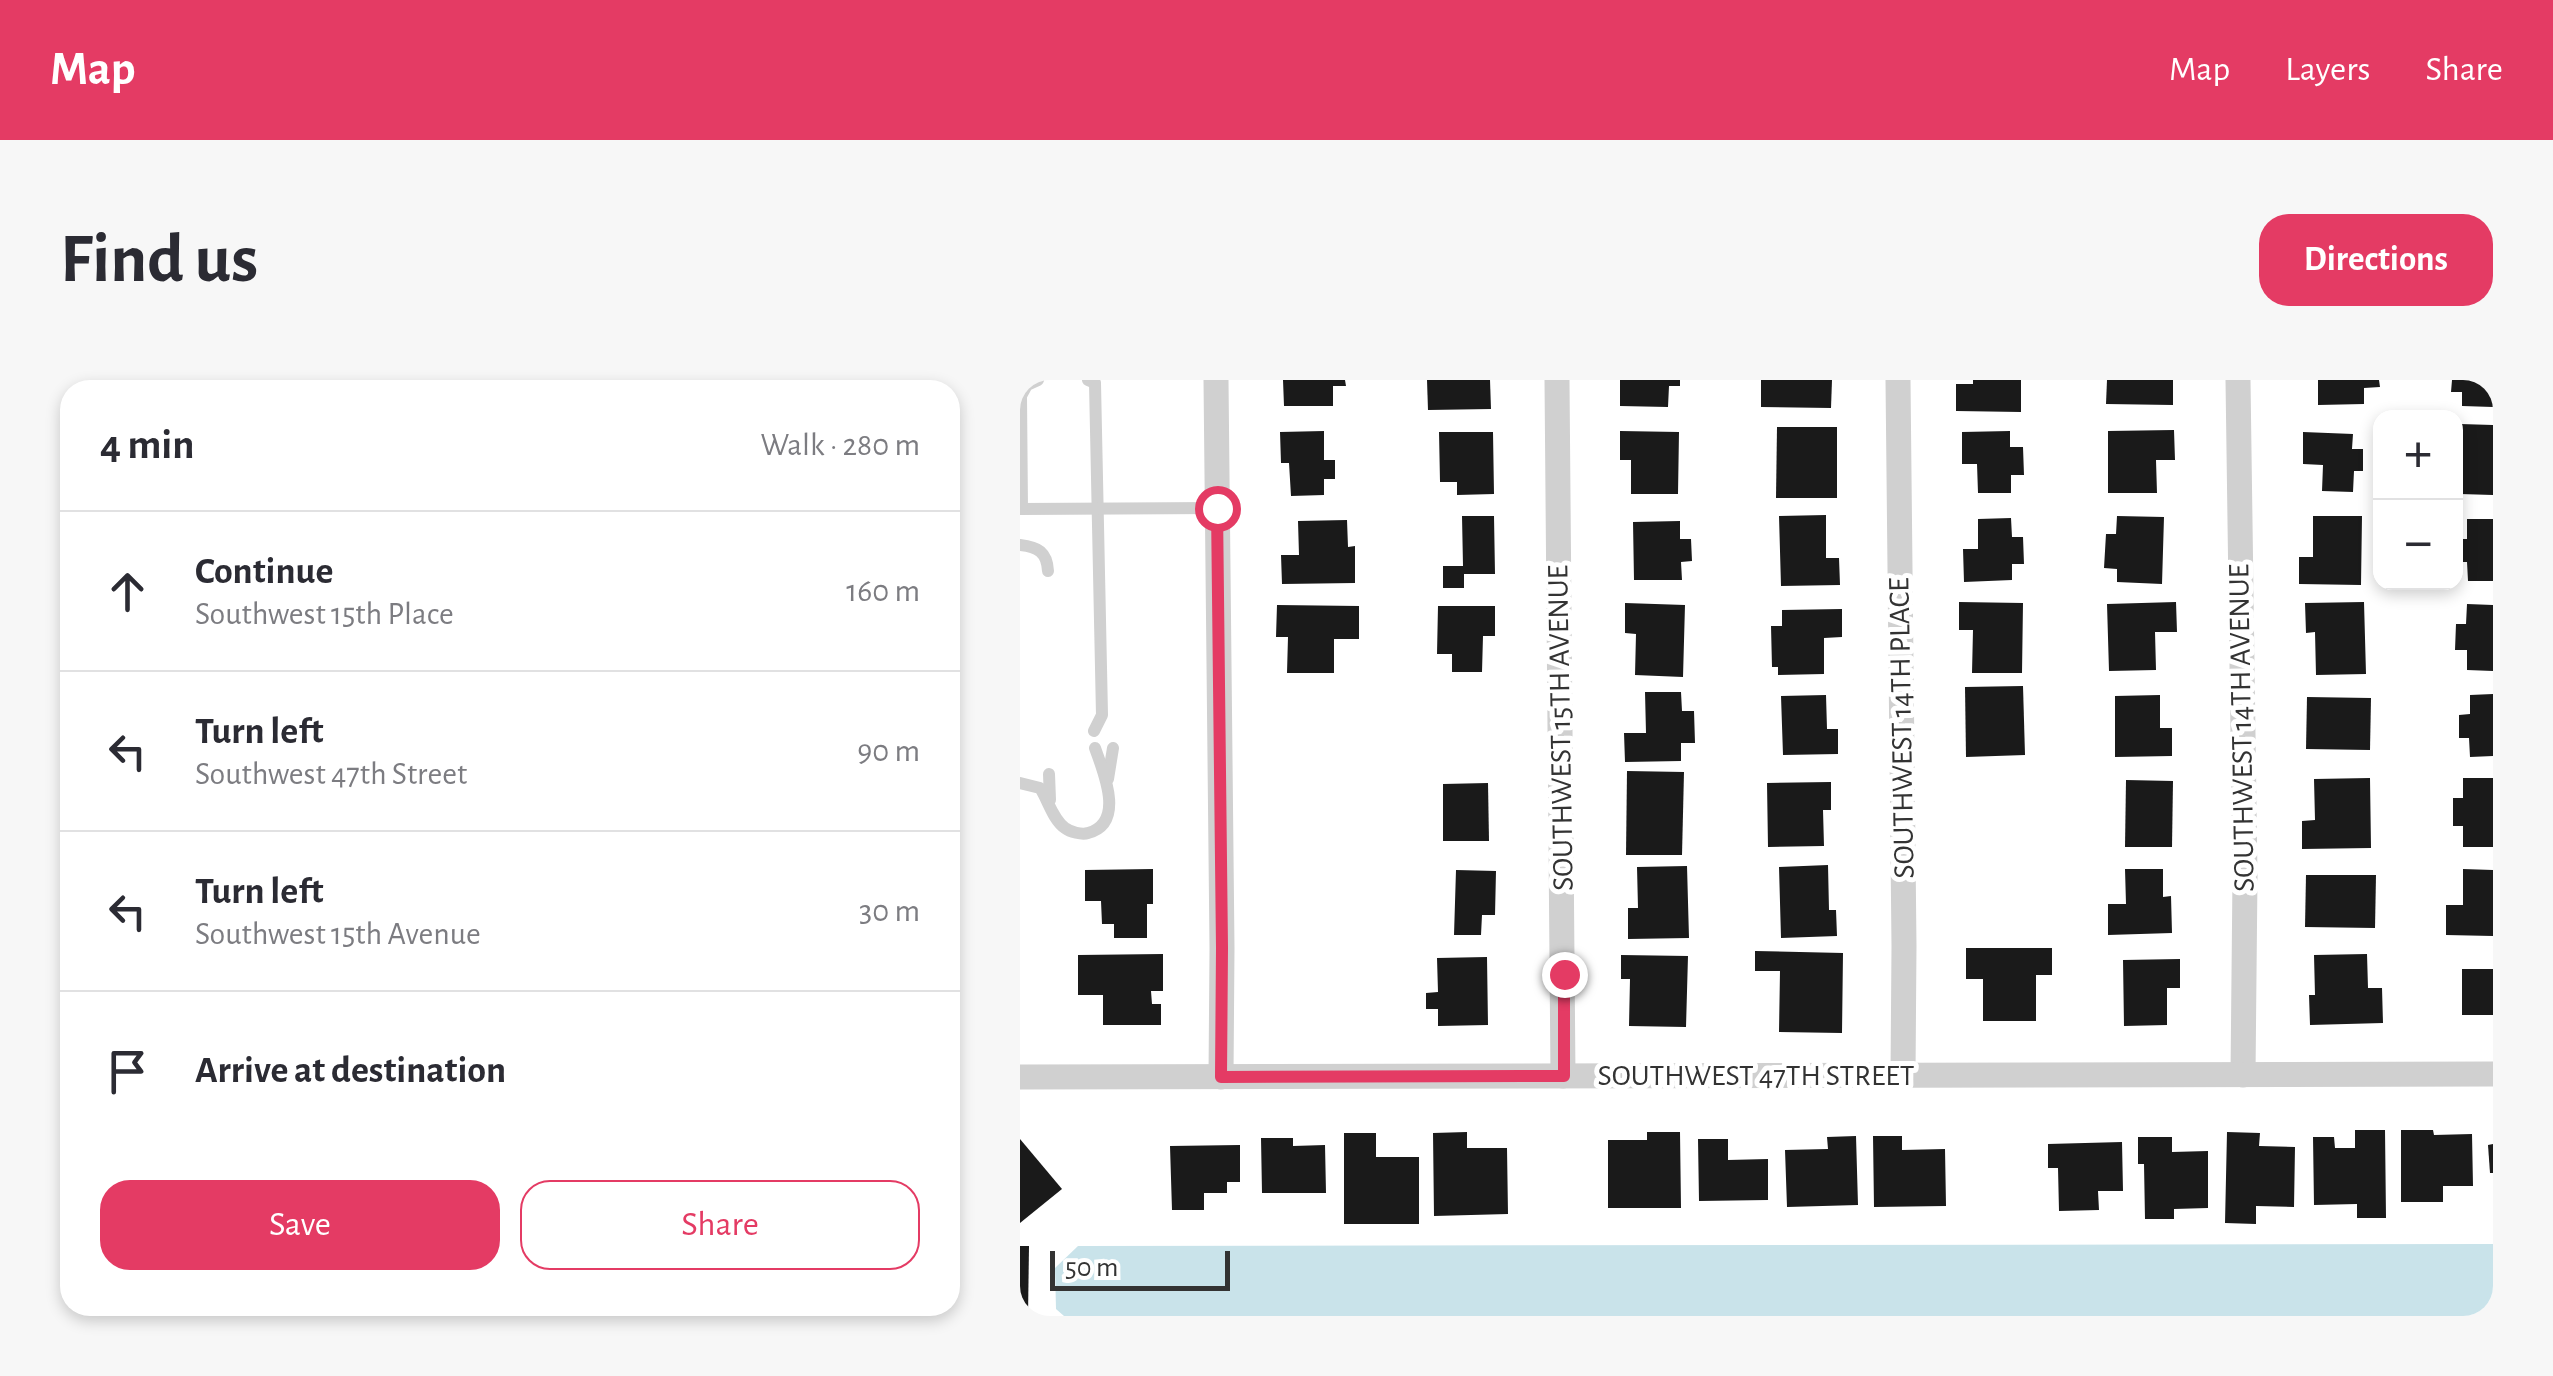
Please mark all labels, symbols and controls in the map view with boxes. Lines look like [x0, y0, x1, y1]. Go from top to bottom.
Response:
text: Map [50, 46, 136, 94]
text: Map [2169, 52, 2230, 87]
text: Layers [2285, 52, 2370, 87]
text: Share [2425, 52, 2503, 87]
button: Directions [2259, 214, 2493, 306]
text: Find us [60, 225, 258, 295]
map controls [2373, 410, 2463, 590]
button: + [2373, 410, 2463, 500]
text: 4 min [100, 424, 195, 466]
text: Walk · 280 m [760, 429, 920, 461]
route start [1195, 486, 1241, 532]
button: − [2373, 500, 2463, 590]
text: Continue [195, 553, 333, 591]
icon: ahead [100, 564, 155, 619]
street label: SOUTHWEST 14TH AVENUE [2224, 564, 2260, 892]
street label: SOUTHWEST 15TH AVENUE [1543, 565, 1579, 891]
text: 160 m [846, 575, 920, 607]
street label: SOUTHWEST 14TH PLACE [1884, 577, 1920, 879]
text: Southwest 15th Place [195, 598, 454, 630]
text: Turn left [195, 713, 323, 751]
icon: left [100, 724, 155, 779]
text: 90 m [857, 735, 920, 767]
text: Southwest 47th Street [195, 758, 467, 790]
text: Turn left [195, 873, 323, 911]
icon: left [100, 884, 155, 939]
text: 30 m [859, 895, 920, 927]
text: Southwest 15th Avenue [195, 918, 481, 950]
route end [1542, 952, 1588, 998]
icon: arrive [100, 1044, 155, 1099]
text: Arrive at destination [195, 1052, 506, 1090]
street label: SOUTHWEST 47TH STREET [1597, 1061, 1915, 1091]
button: Save [100, 1180, 500, 1270]
button: Share [520, 1180, 920, 1270]
scale bar [1050, 1246, 1230, 1290]
text: 50 m [1065, 1254, 1119, 1282]

